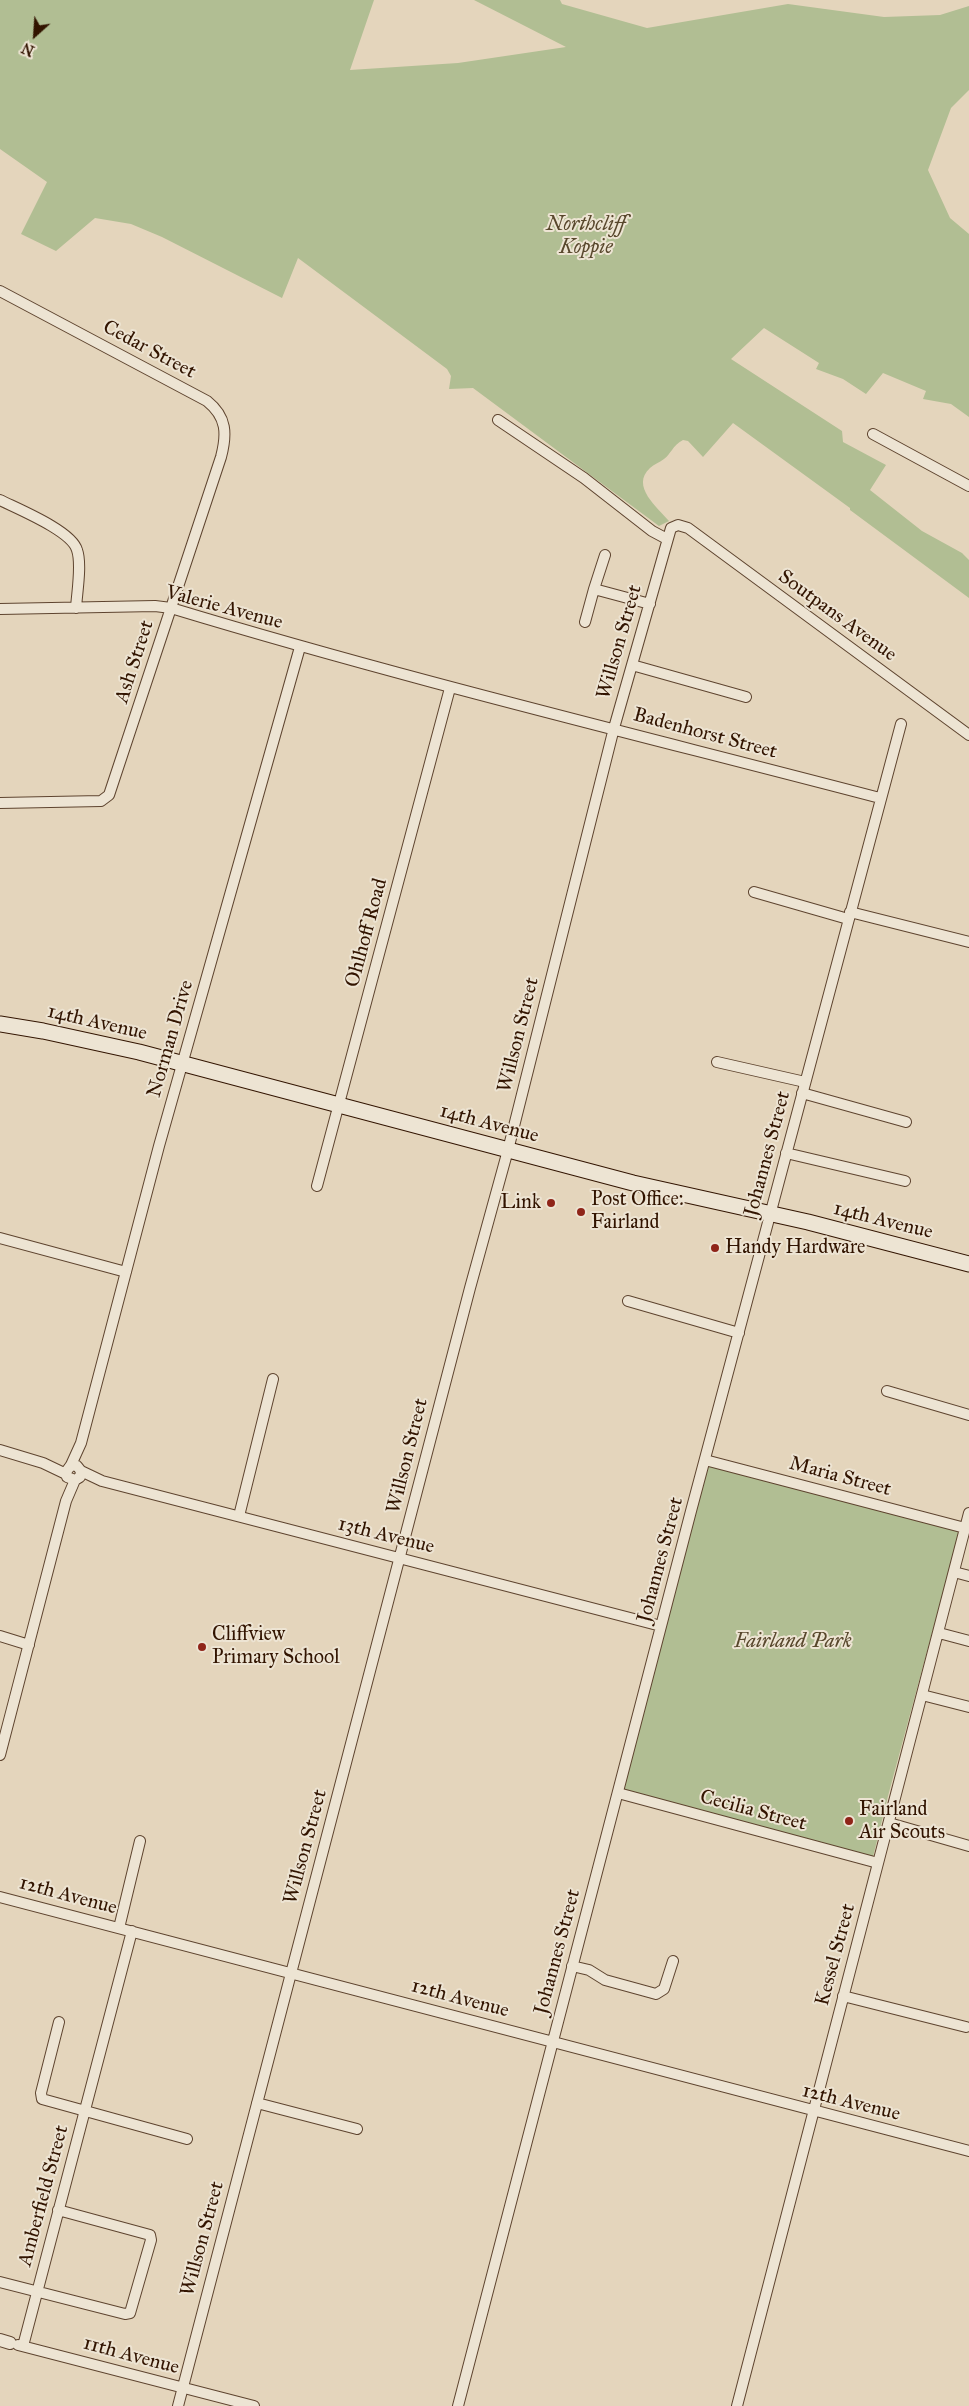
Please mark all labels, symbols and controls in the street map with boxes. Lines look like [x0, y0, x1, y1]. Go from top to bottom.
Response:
north arrow [10, 10, 60, 60]
text: N [19, 39, 37, 59]
park label: Northcliff Koppie [546, 213, 626, 260]
street label: Cedar Street [98, 315, 200, 385]
street label: Soutpans Avenue [773, 565, 901, 667]
street label: Valerie Avenue [163, 581, 285, 635]
street label: Willson Street [592, 582, 648, 702]
street label: Ash Street [110, 617, 160, 707]
street label: Badenhorst Street [630, 703, 780, 765]
street label: Ohlhoff Road [341, 876, 393, 990]
street label: Willson Street [493, 975, 545, 1095]
street label: Norman Drive [143, 978, 199, 1100]
street label: 14th Avenue [45, 1000, 149, 1046]
street label: Johannes Street [740, 1089, 796, 1219]
street label: 14th Avenue [437, 1099, 541, 1149]
place label: Post Office: Fairland [591, 1188, 684, 1235]
place label: Link [501, 1191, 541, 1215]
marker: Link [545, 1197, 557, 1209]
street label: 14th Avenue [831, 1197, 935, 1245]
marker: Post Office: Fairland [575, 1206, 587, 1218]
place label: Handy Hardware [725, 1236, 865, 1260]
marker: Handy Hardware [709, 1242, 721, 1254]
street label: Willson Street [382, 1396, 434, 1516]
street label: Maria Street [786, 1452, 894, 1502]
street label: Johannes Street [633, 1495, 689, 1625]
street label: 13th Avenue [335, 1512, 437, 1560]
place label: Cliffview Primary School [212, 1623, 340, 1670]
park label: Fairland Park [734, 1630, 852, 1654]
marker: Cliffview Primary School [196, 1641, 208, 1653]
street label: Cecilia Street [697, 1785, 809, 1837]
street label: Willson Street [279, 1787, 333, 1907]
place label: Fairland Air Scouts [859, 1798, 945, 1845]
marker: Fairland Air Scouts [843, 1815, 855, 1827]
street label: 12th Avenue [16, 1871, 120, 1921]
street label: Johannes Street [530, 1887, 586, 2017]
street label: Kessel Street [811, 1901, 861, 2009]
street label: 12th Avenue [408, 1974, 512, 2024]
street label: 12th Avenue [799, 2079, 903, 2127]
street label: Amberfield Street [14, 2123, 74, 2269]
street label: Willson Street [176, 2179, 230, 2299]
street label: 11th Avenue [80, 2332, 182, 2380]

